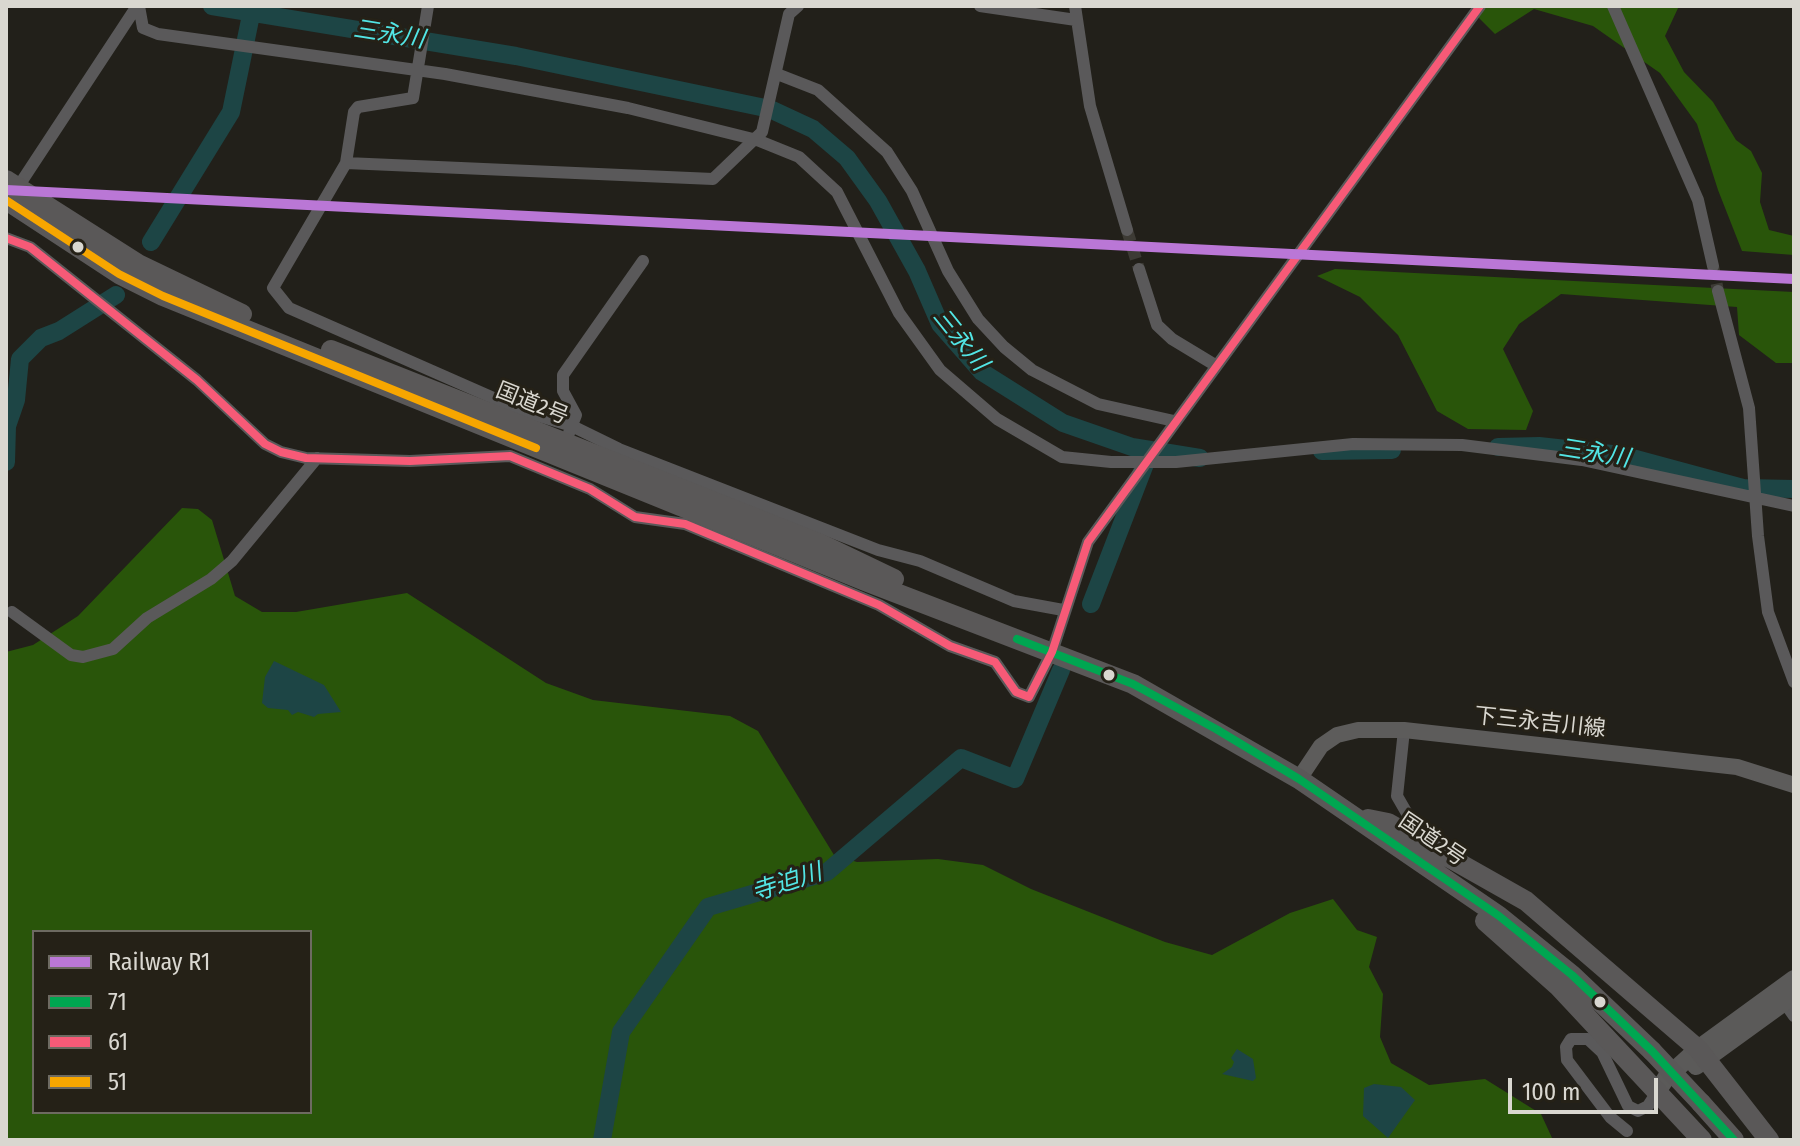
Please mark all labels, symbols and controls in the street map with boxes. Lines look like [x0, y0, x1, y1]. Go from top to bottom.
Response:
water label: 三永川 [351, 15, 427, 55]
unlabelled marker [70, 239, 86, 255]
water label: 三永川 [926, 303, 994, 377]
street label: 国道2号 [492, 378, 572, 430]
water label: 三永川 [1556, 434, 1632, 474]
unlabelled marker [1101, 667, 1117, 683]
street label: 下三永吉川線 [1473, 703, 1607, 743]
street label: 国道2号 [1393, 808, 1471, 872]
water label: 寺迫川 [748, 858, 826, 908]
legend [32, 930, 312, 1114]
text: Railway R1 [108, 948, 210, 976]
text: 71 [108, 988, 127, 1016]
unlabelled marker [1592, 994, 1608, 1010]
text: 61 [108, 1028, 128, 1056]
scale bar [1512, 1062, 1662, 1112]
text: 51 [108, 1068, 127, 1096]
text: 100 m [1522, 1078, 1580, 1106]

